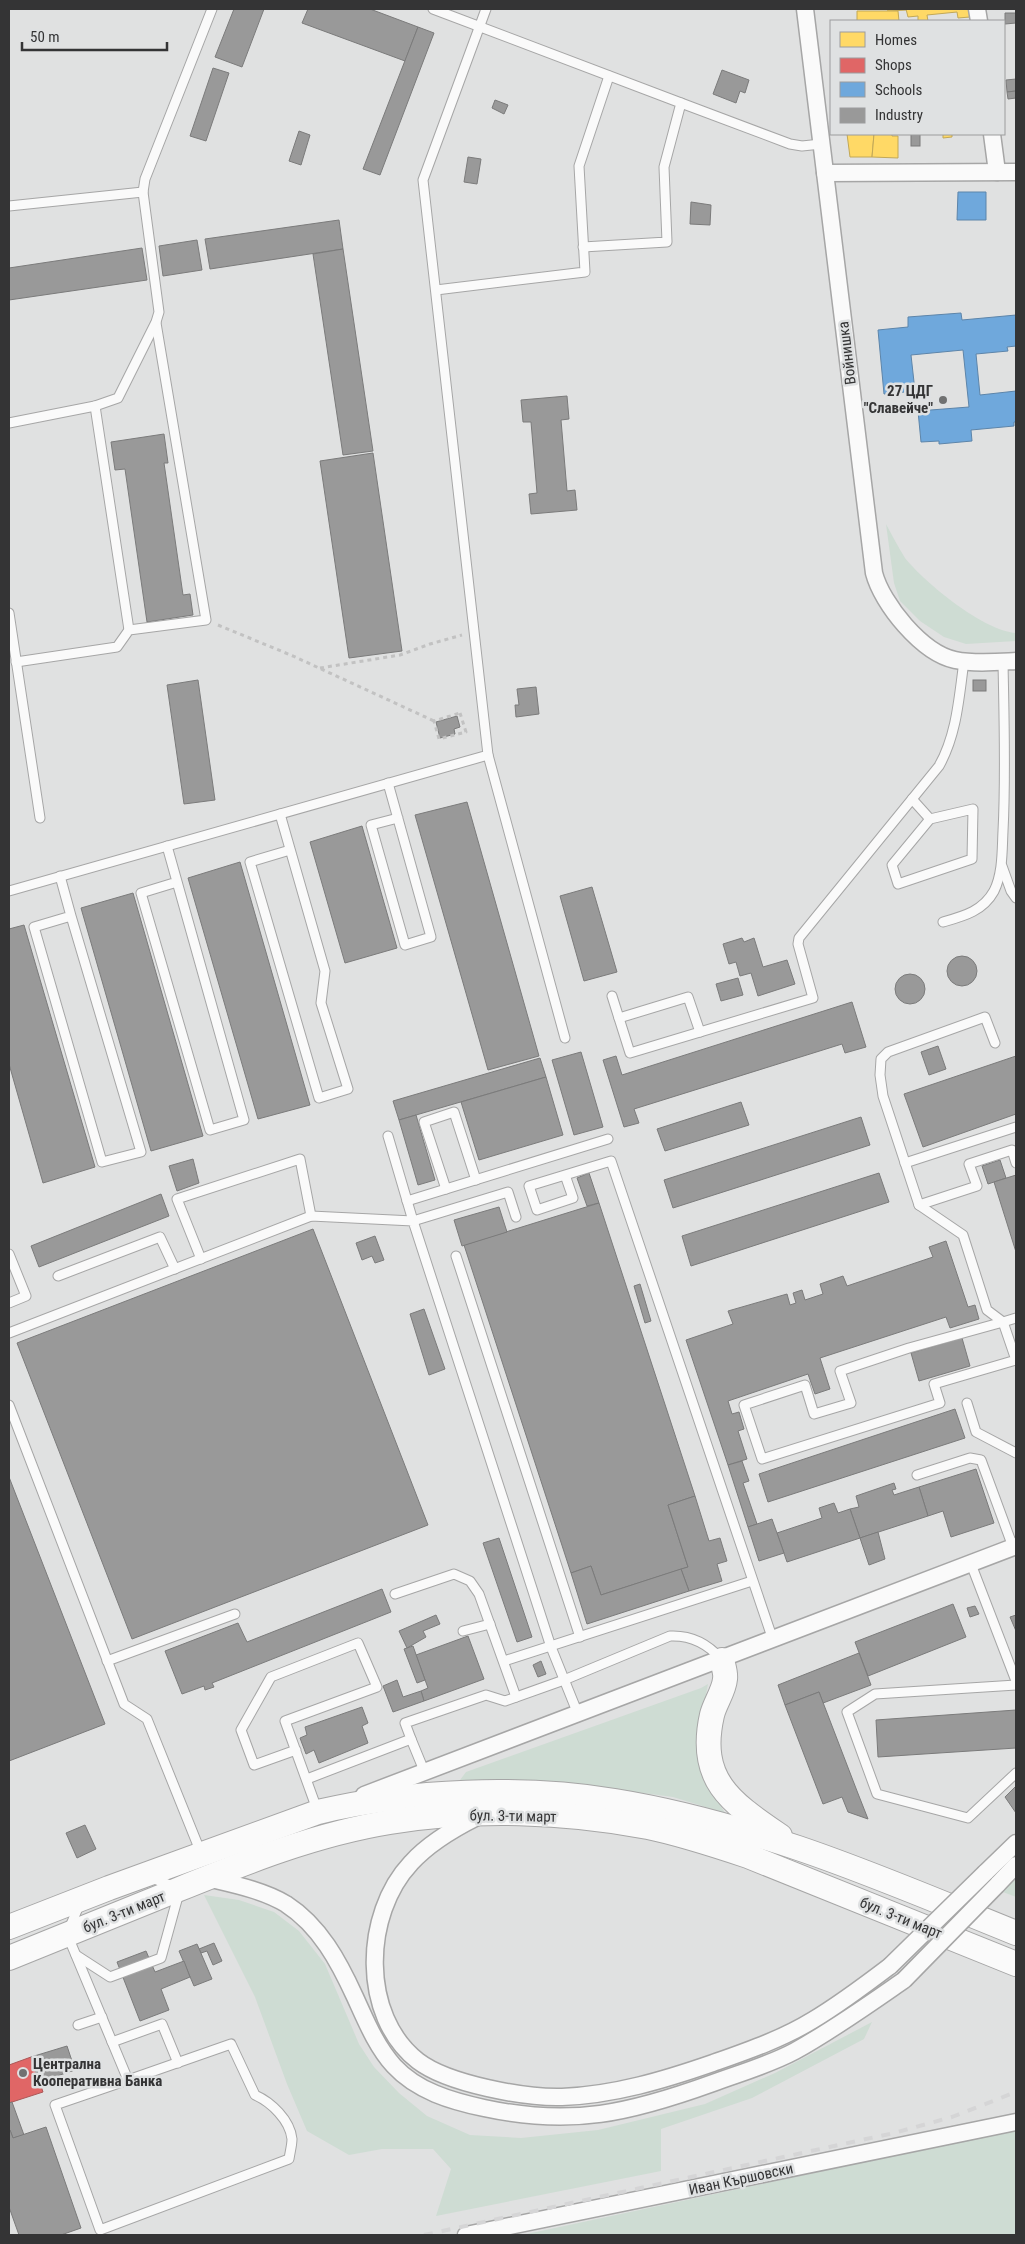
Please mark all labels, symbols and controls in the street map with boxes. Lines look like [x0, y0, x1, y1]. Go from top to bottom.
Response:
scale bar [22, 20, 168, 52]
legend [830, 20, 1005, 135]
text: 50 m [30, 28, 60, 46]
text: Homes [875, 31, 917, 49]
text: Shops [875, 56, 912, 74]
text: Schools [875, 81, 922, 99]
text: Industry [875, 106, 923, 124]
street label: Войнишка [834, 320, 860, 386]
place label: 27 ЦДГ "Славейче" [864, 382, 933, 417]
marker: 27 ЦДГ "Славейче" [937, 394, 949, 406]
street label: бул. 3-ти март [469, 1806, 557, 1826]
street label: бул. 3-ти март [80, 1887, 168, 1937]
street label: бул. 3-ти март [857, 1893, 945, 1943]
place label: Централна Кооперативна Банка [33, 2055, 162, 2090]
marker: Централна Кооперативна Банка [17, 2067, 29, 2079]
street label: Иван Кършовски [687, 2159, 795, 2199]

